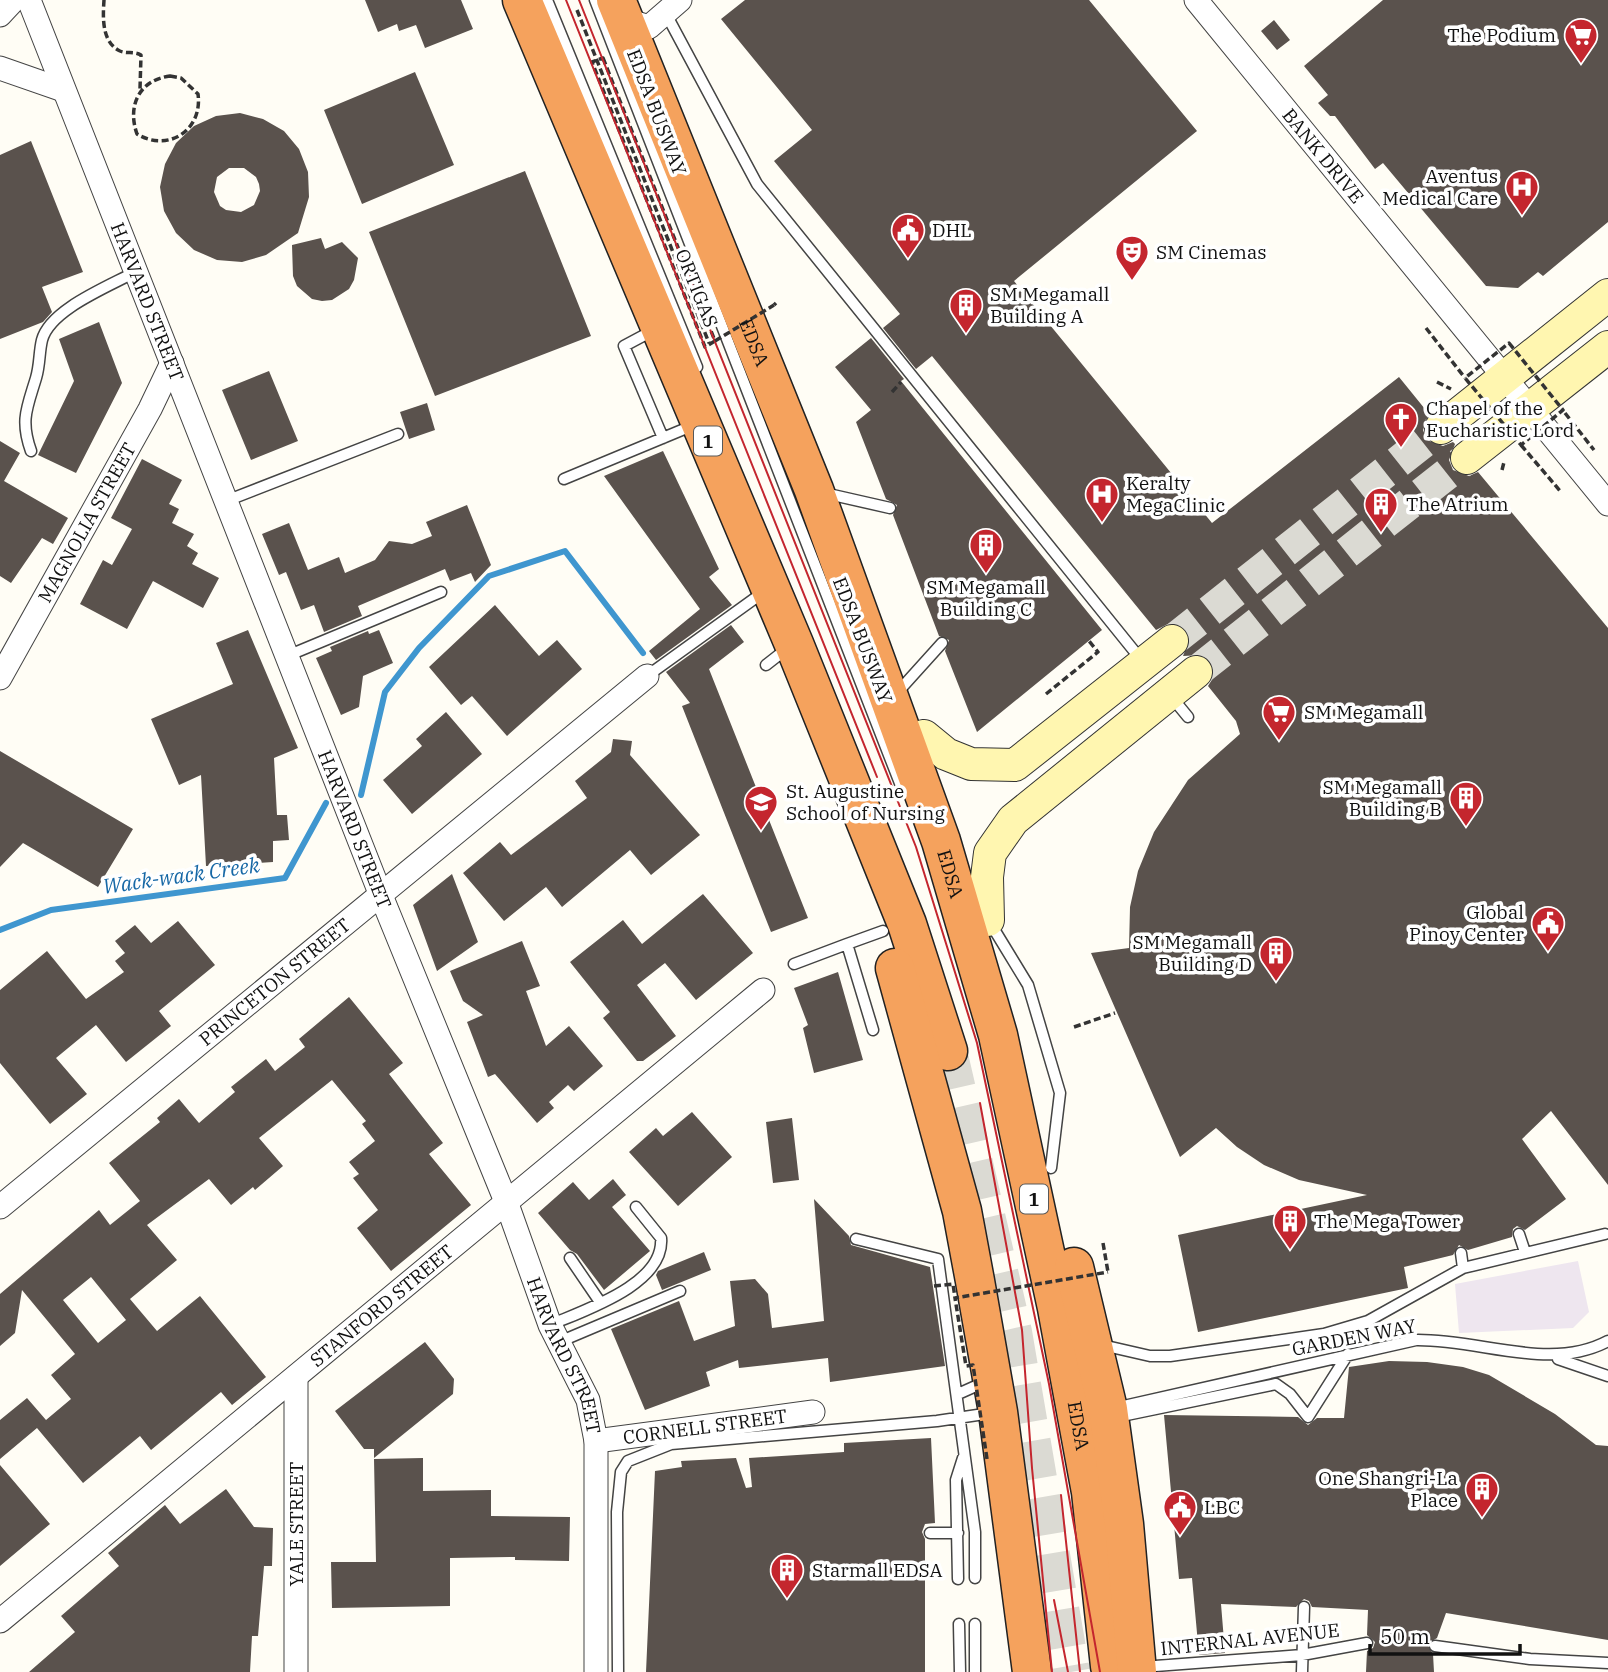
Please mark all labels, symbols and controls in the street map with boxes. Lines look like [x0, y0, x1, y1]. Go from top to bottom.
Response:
supermarket icon: The Podium [1562, 16, 1600, 65]
place label: The Podium [1447, 23, 1556, 47]
street label: EDSA BUSWAY [622, 45, 692, 179]
street label: BANK DRIVE [1277, 103, 1369, 208]
place label: Aventus Medical Care [1382, 164, 1498, 210]
hospital icon: Aventus Medical Care [1503, 168, 1541, 217]
public building icon: DHL [889, 211, 927, 260]
place label: DHL [932, 218, 972, 242]
street label: HARVARD STREET [106, 219, 190, 384]
theatre icon: SM Cinemas [1113, 233, 1151, 282]
place label: SM Cinemas [1156, 240, 1267, 264]
street label: ORTIGAS [670, 245, 724, 331]
place label: SM Megamall Building A [990, 282, 1110, 328]
building icon: SM Megamall Building A [947, 286, 985, 335]
street label: EDSA [734, 315, 775, 370]
place label: Chapel of the Eucharistic Lord [1426, 396, 1574, 442]
church icon: Chapel of the Eucharistic Lord [1382, 400, 1420, 449]
road number: 1 [694, 426, 722, 456]
street label: MAGNOLIA STREET [33, 438, 141, 607]
place label: Keralty MegaClinic [1126, 471, 1226, 517]
hospital icon: Keralty MegaClinic [1083, 475, 1121, 524]
building icon: The Atrium [1362, 485, 1400, 534]
place label: The Atrium [1406, 492, 1509, 516]
building icon: SM Megamall Building C [967, 526, 1005, 575]
street label: EDSA BUSWAY [828, 573, 898, 707]
place label: SM Megamall Building C [926, 575, 1046, 621]
supermarket icon: SM Megamall [1260, 693, 1298, 742]
place label: SM Megamall [1304, 700, 1424, 724]
street label: HARVARD STREET [313, 746, 397, 912]
place label: SM Megamall Building B [1323, 775, 1442, 821]
place label: St. Augustine School of Nursing [786, 779, 945, 825]
building icon: SM Megamall Building B [1447, 779, 1485, 828]
school or university icon: St. Augustine School of Nursing [742, 783, 780, 832]
street label: EDSA [932, 847, 969, 901]
water label: Wack-wack Creek [101, 850, 262, 900]
place label: Global Pinoy Center [1409, 900, 1525, 946]
public building icon: Global Pinoy Center [1529, 904, 1567, 953]
street label: PRINCETON STREET [194, 913, 355, 1051]
place label: SM Megamall Building D [1133, 930, 1252, 976]
building icon: SM Megamall Building D [1257, 934, 1295, 983]
road number: 1 [1020, 1184, 1048, 1214]
building icon: The Mega Tower [1271, 1202, 1309, 1251]
place label: The Mega Tower [1314, 1209, 1461, 1233]
street label: STANFORD STREET [305, 1239, 458, 1372]
street label: HARVARD STREET [522, 1274, 606, 1436]
street label: GARDEN WAY [1290, 1313, 1418, 1361]
street label: EDSA [1062, 1399, 1095, 1452]
street label: CORNELL STREET [621, 1404, 789, 1449]
street label: YALE STREET [284, 1462, 308, 1586]
place label: One Shangri-La Place [1318, 1466, 1458, 1512]
building icon: One Shangri-La Place [1463, 1470, 1501, 1519]
public building icon: LBC [1161, 1488, 1199, 1537]
place label: LBC [1204, 1495, 1240, 1519]
building icon: Starmall EDSA [768, 1551, 806, 1600]
place label: Starmall EDSA [812, 1558, 943, 1582]
scale bar [1370, 1612, 1520, 1656]
street label: INTERNAL AVENUE [1159, 1618, 1341, 1660]
text: 50 m [1380, 1622, 1430, 1650]

